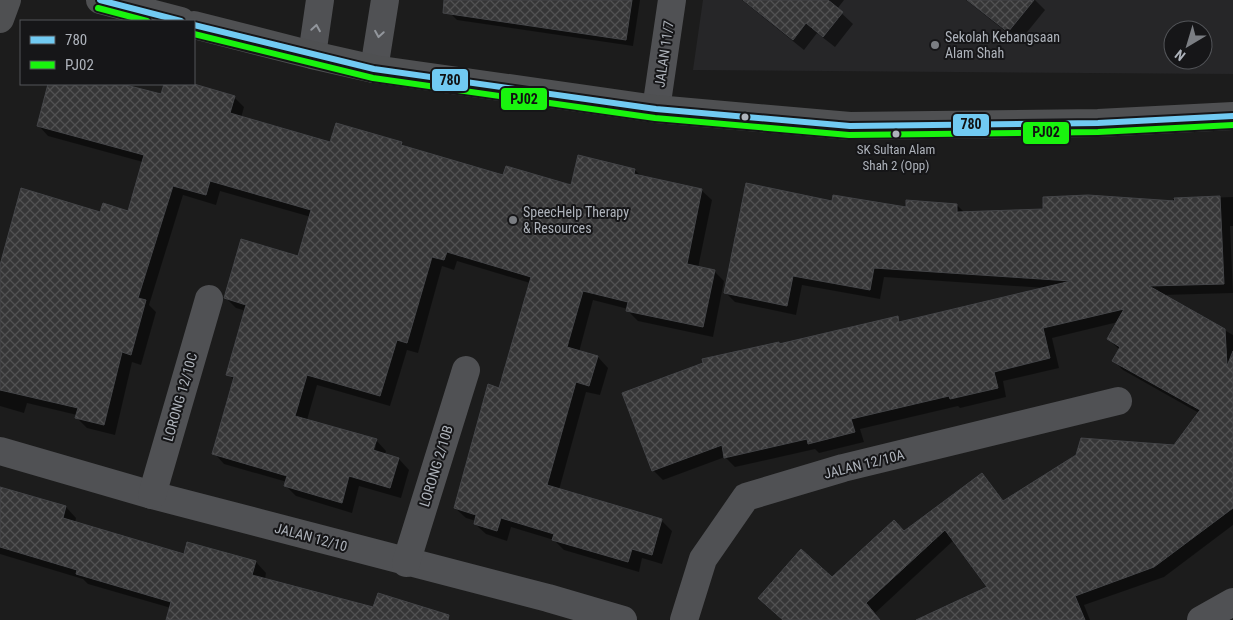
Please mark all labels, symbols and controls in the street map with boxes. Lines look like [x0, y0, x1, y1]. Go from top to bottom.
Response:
street label: JALAN 11/7 [651, 19, 677, 88]
legend [20, 20, 195, 85]
north arrow [1163, 20, 1213, 70]
one-way arrow [310, 23, 320, 32]
place label: Sekolah Kebangsaan Alam Shah [945, 29, 1060, 61]
one-way arrow [375, 30, 385, 39]
text: 780 [65, 31, 87, 49]
marker: Sekolah Kebangsaan Alam Shah [929, 39, 941, 51]
text: N [1172, 46, 1188, 64]
text: PJ02 [65, 56, 94, 74]
line badge: 780 [431, 68, 469, 92]
text: 780 [439, 72, 461, 88]
line badge: PJ02 [500, 87, 548, 111]
text: PJ02 [510, 91, 538, 107]
unlabelled marker [740, 112, 750, 122]
line badge: 780 [952, 113, 990, 137]
text: 780 [960, 116, 982, 132]
line badge: PJ02 [1022, 121, 1070, 145]
text: PJ02 [1032, 124, 1060, 140]
marker: SK Sultan Alam Shah 2 (Opp) [891, 129, 901, 139]
place label: SK Sultan Alam Shah 2 (Opp) [857, 142, 935, 173]
place label: SpeecHelp Therapy & Resources [523, 204, 629, 236]
marker: SpeecHelp Therapy & Resources [507, 214, 519, 226]
street label: LORONG 12/10C [160, 351, 200, 443]
street label: LORONG 2/10B [416, 423, 456, 509]
street label: JALAN 12/10A [822, 446, 906, 482]
street label: JALAN 12/10 [273, 520, 349, 554]

